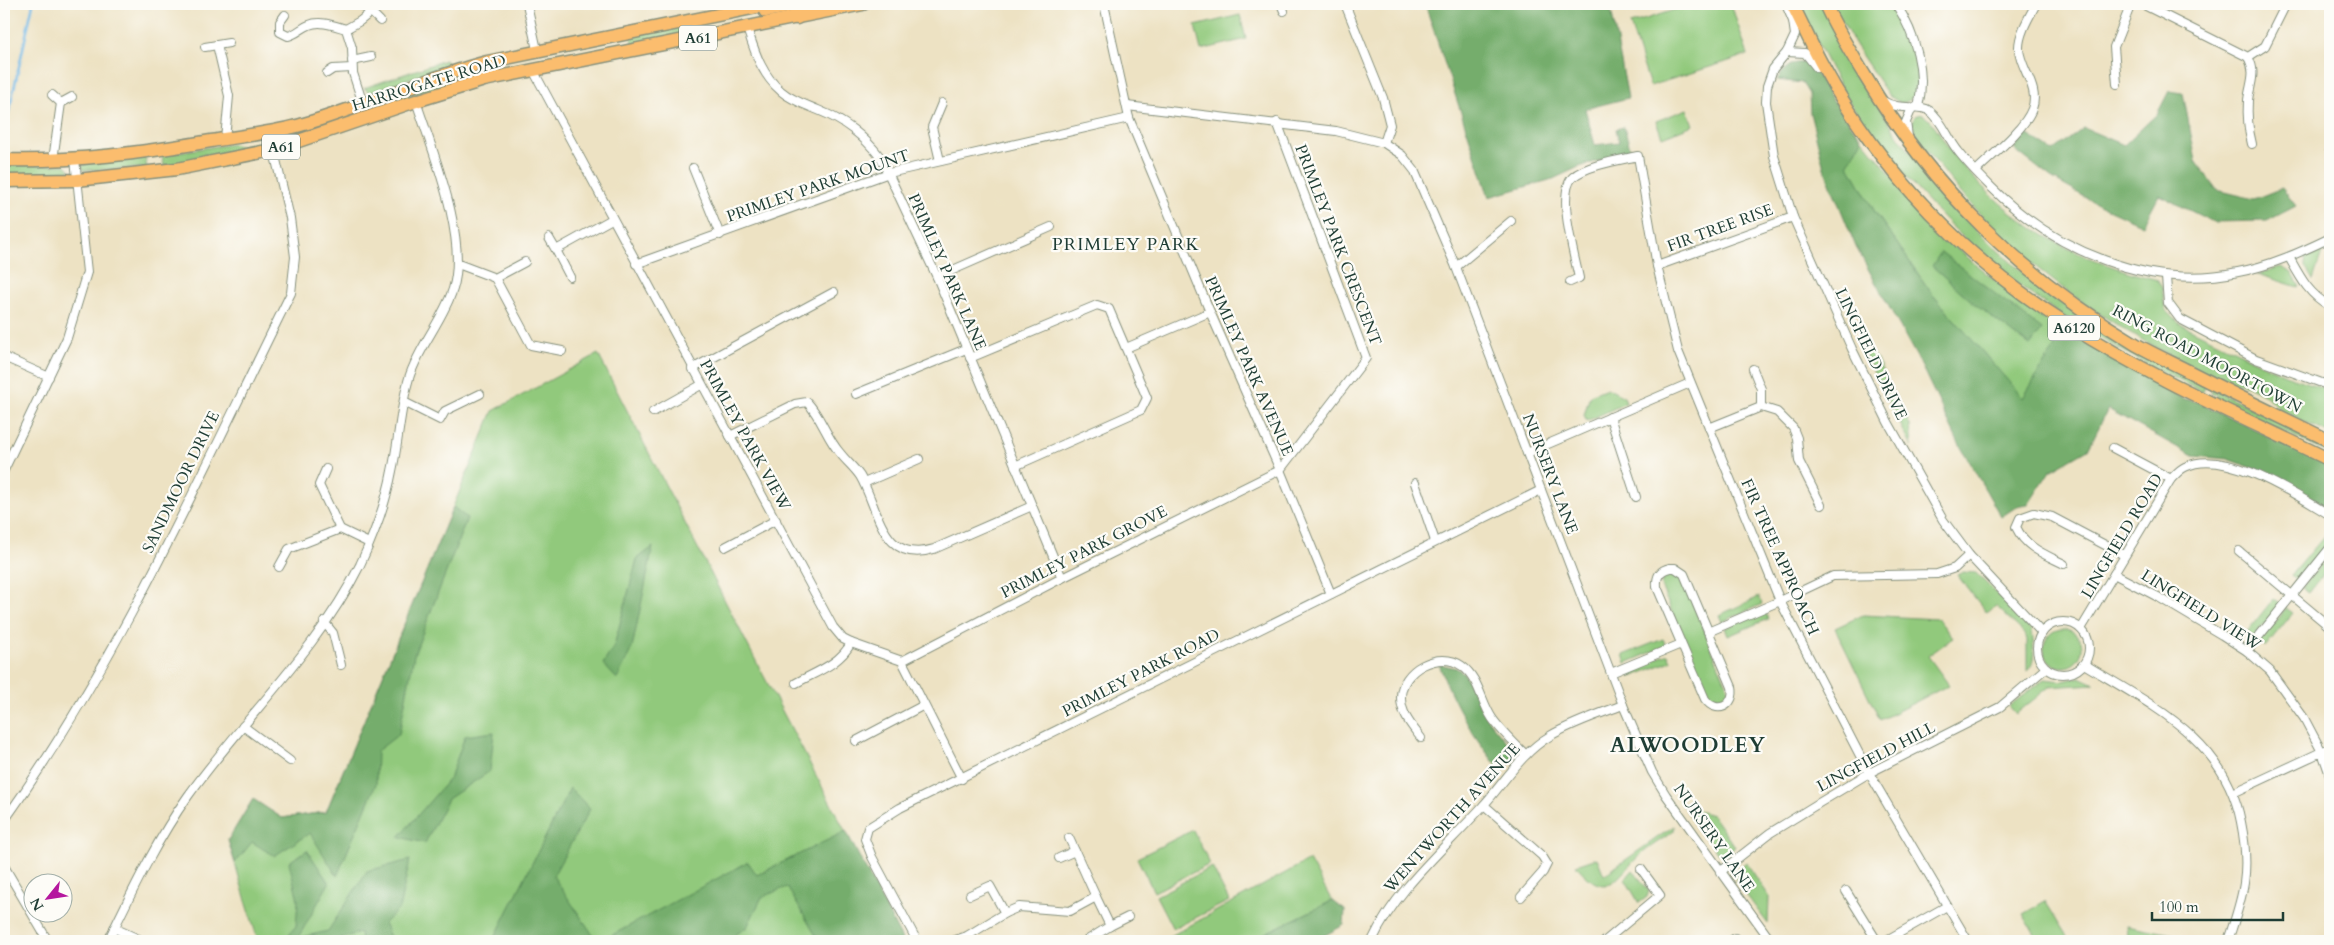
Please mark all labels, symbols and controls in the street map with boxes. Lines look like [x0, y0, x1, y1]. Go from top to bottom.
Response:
road number: A61 [679, 26, 717, 50]
street label: HARROGATE ROAD [349, 49, 509, 117]
road number: A61 [262, 134, 300, 160]
street label: PRIMLEY PARK CRESCENT [1289, 141, 1387, 349]
street label: PRIMLEY PARK MOUNT [723, 144, 913, 228]
street label: PRIMLEY PARK LANE [902, 190, 992, 354]
street label: FIR TREE RISE [1664, 199, 1776, 257]
district label: PRIMLEY PARK [1052, 232, 1200, 257]
street label: PRIMLEY PARK AVENUE [1199, 273, 1299, 459]
street label: LINGFIELD DRIVE [1830, 284, 1913, 424]
street label: RING ROAD MOORTOWN [2108, 300, 2306, 419]
road number: A6120 [2048, 316, 2100, 340]
street label: PRIMLEY PARK VIEW [694, 355, 796, 515]
street label: SANDMOOR DRIVE [137, 407, 225, 557]
street label: NURSERY LANE [1517, 410, 1583, 538]
street label: LINGFIELD ROAD [2076, 469, 2168, 603]
street label: FIR TREE APPROACH [1736, 475, 1824, 639]
street label: PRIMLEY PARK GROVE [997, 500, 1171, 604]
street label: LINGFIELD VIEW [2137, 564, 2265, 656]
street label: PRIMLEY PARK ROAD [1058, 624, 1224, 722]
street label: LINGFIELD HILL [1813, 716, 1939, 797]
district label: ALWOODLEY [1610, 731, 1766, 760]
street label: WENTWORTH AVENUE [1378, 738, 1525, 898]
street label: NURSERY LANE [1668, 779, 1760, 897]
north arrow [22, 872, 72, 922]
scale bar [2152, 890, 2283, 922]
text: N [26, 894, 48, 914]
text: 100 m [2159, 897, 2199, 917]

